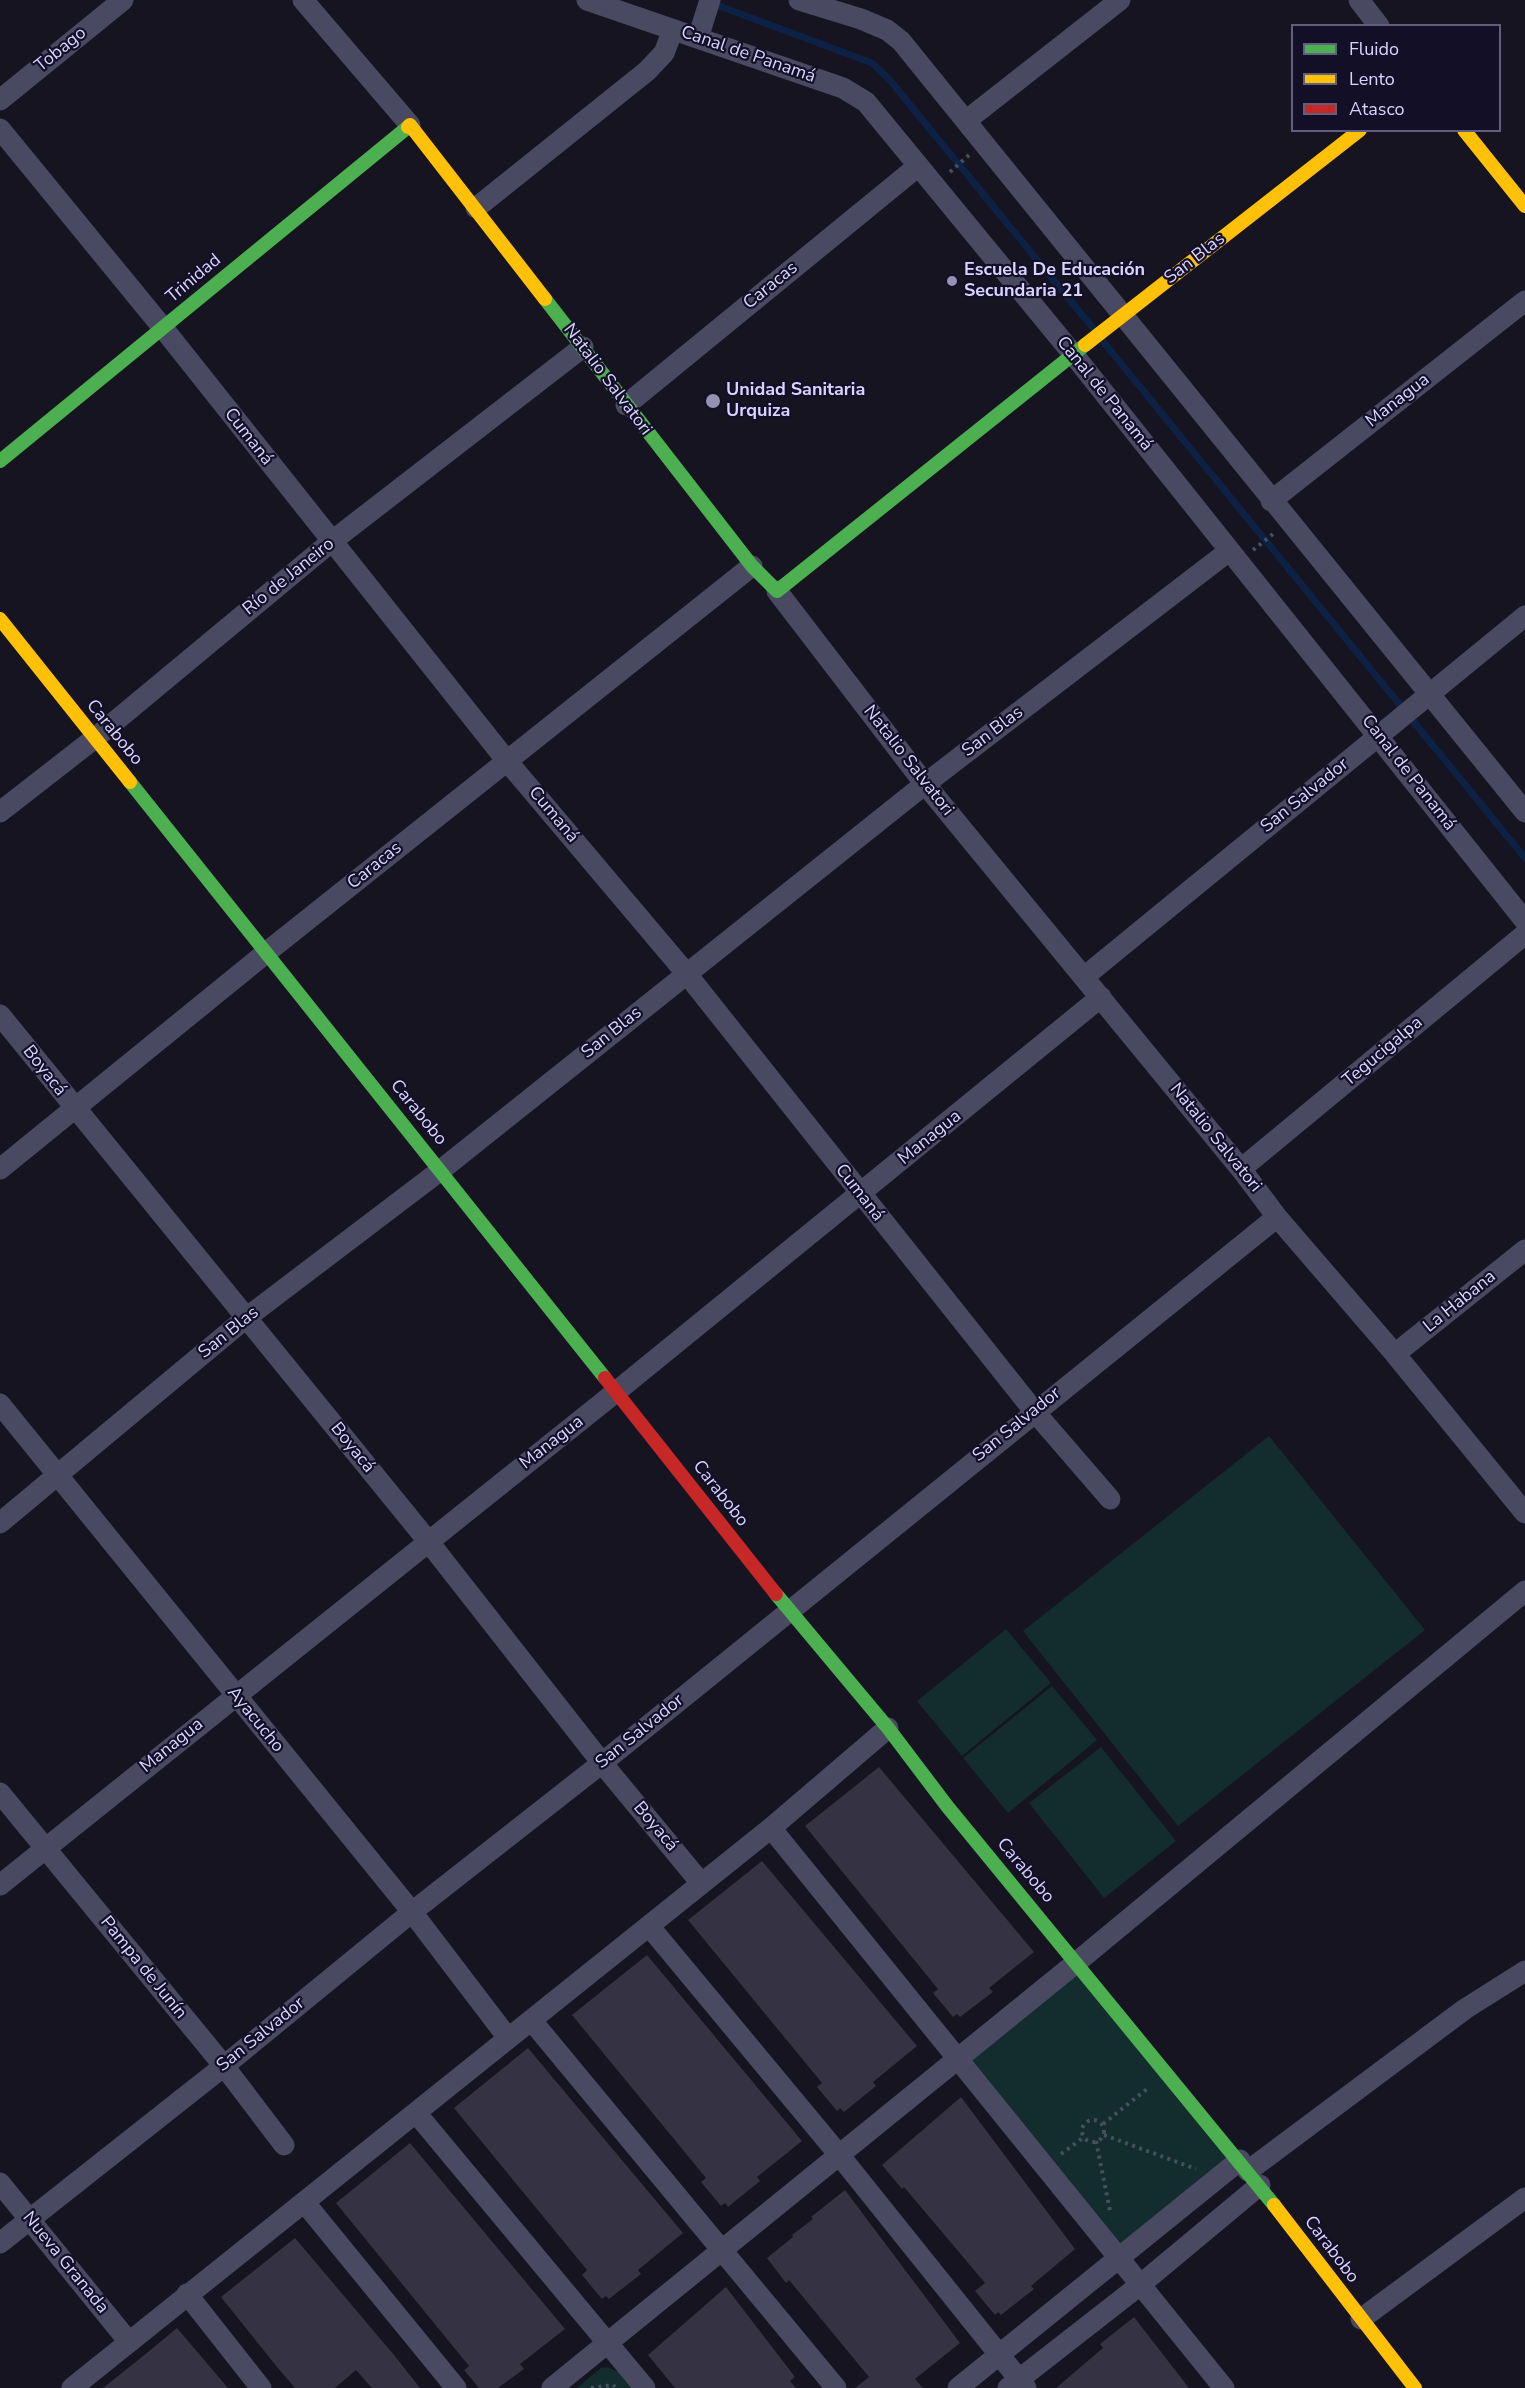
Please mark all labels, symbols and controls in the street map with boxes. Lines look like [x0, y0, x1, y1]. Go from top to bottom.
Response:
street label: Canal de Panamá [678, 22, 818, 88]
street label: Tobago [31, 23, 91, 77]
legend [1291, 24, 1501, 132]
text: Fluido [1349, 37, 1399, 61]
text: Lento [1349, 67, 1395, 91]
text: Atasco [1349, 97, 1405, 121]
street label: San Blas [1160, 229, 1230, 289]
street label: Trinidad [162, 250, 226, 308]
street label: Caracas [739, 258, 803, 314]
place label: Escuela De Educación Secundaria 21 [964, 260, 1145, 302]
marker: Escuela De Educación Secundaria 21 [945, 274, 959, 288]
street label: Natalio Salvatori [558, 320, 656, 440]
street label: Canal de Panamá [1051, 332, 1157, 456]
street label: Managua [1362, 369, 1434, 433]
place label: Unidad Sanitaria Urquiza [726, 380, 865, 422]
marker: Unidad Sanitaria Urquiza [704, 392, 722, 410]
street label: Cumaná [219, 404, 277, 470]
street label: Río de Janeiro [239, 534, 339, 620]
street label: Carabobo [81, 696, 147, 770]
street label: Natalio Salvatori [858, 702, 958, 820]
street label: San Blas [958, 702, 1028, 762]
street label: Canal de Panamá [1356, 711, 1460, 835]
street label: San Salvador [1257, 754, 1353, 838]
street label: Cumaná [523, 783, 583, 847]
street label: Caracas [343, 838, 407, 894]
street label: San Blas [578, 1002, 646, 1064]
street label: Tegucigalpa [1339, 1012, 1427, 1092]
street label: Boyacá [17, 1041, 71, 1101]
street label: Carabobo [385, 1076, 451, 1150]
street label: Natalio Salvatori [1164, 1079, 1266, 1197]
street label: Managua [894, 1106, 966, 1170]
street label: Cumaná [830, 1160, 888, 1226]
street label: La Habana [1419, 1266, 1501, 1338]
street label: San Blas [195, 1302, 263, 1364]
street label: San Salvador [969, 1383, 1065, 1467]
street label: Managua [516, 1411, 588, 1475]
street label: Boyacá [325, 1418, 379, 1478]
street label: Carabobo [687, 1457, 753, 1531]
street label: Ayacucho [222, 1683, 288, 1757]
street label: San Salvador [592, 1690, 688, 1774]
street label: Managua [136, 1714, 208, 1778]
street label: Boyacá [628, 1798, 682, 1856]
street label: Carabobo [992, 1834, 1058, 1908]
street label: Pampa de Junín [95, 1912, 191, 2024]
street label: San Salvador [213, 1993, 309, 2077]
street label: Nueva Granada [17, 2208, 113, 2318]
street label: Carabobo [1299, 2212, 1363, 2288]

